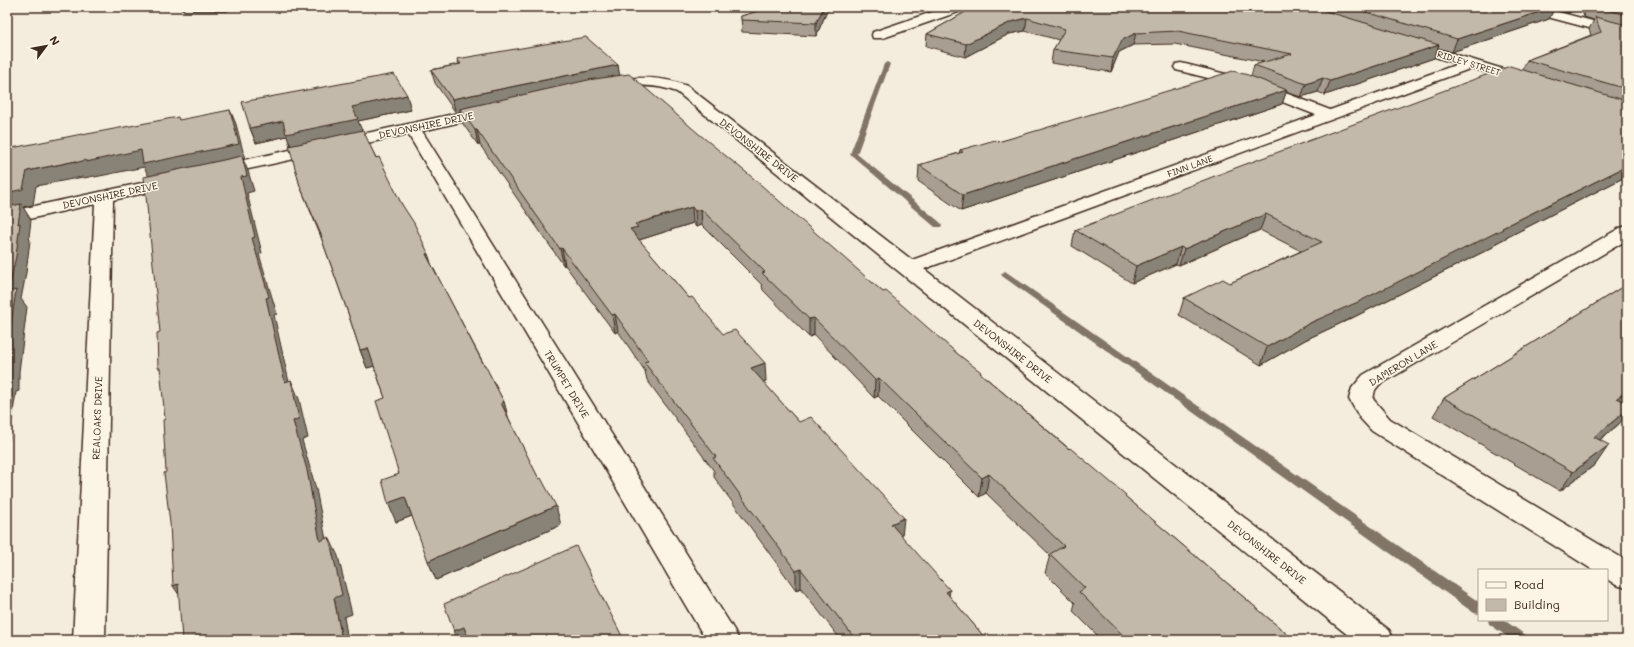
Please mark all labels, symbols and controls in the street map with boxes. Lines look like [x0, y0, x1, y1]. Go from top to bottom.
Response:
north arrow [26, 26, 66, 66]
text: N [46, 33, 63, 48]
street label: RIDLEY STREET [1436, 48, 1502, 78]
street label: DEVONSHIRE DRIVE [377, 108, 475, 142]
street label: DEVONSHIRE DRIVE [717, 115, 802, 185]
street label: FINN LANE [1166, 153, 1214, 179]
street label: DEVONSHIRE DRIVE [61, 178, 159, 212]
street label: DEVONSHIRE DRIVE [971, 316, 1056, 386]
street label: DAMERON LANE [1366, 337, 1440, 389]
street label: TRUMPET DRIVE [541, 347, 593, 421]
street label: REALOAKS DRIVE [89, 376, 105, 460]
street label: DEVONSHIRE DRIVE [1225, 517, 1310, 587]
legend [1478, 569, 1608, 621]
text: Road [1514, 576, 1544, 592]
text: Building [1514, 596, 1560, 612]

